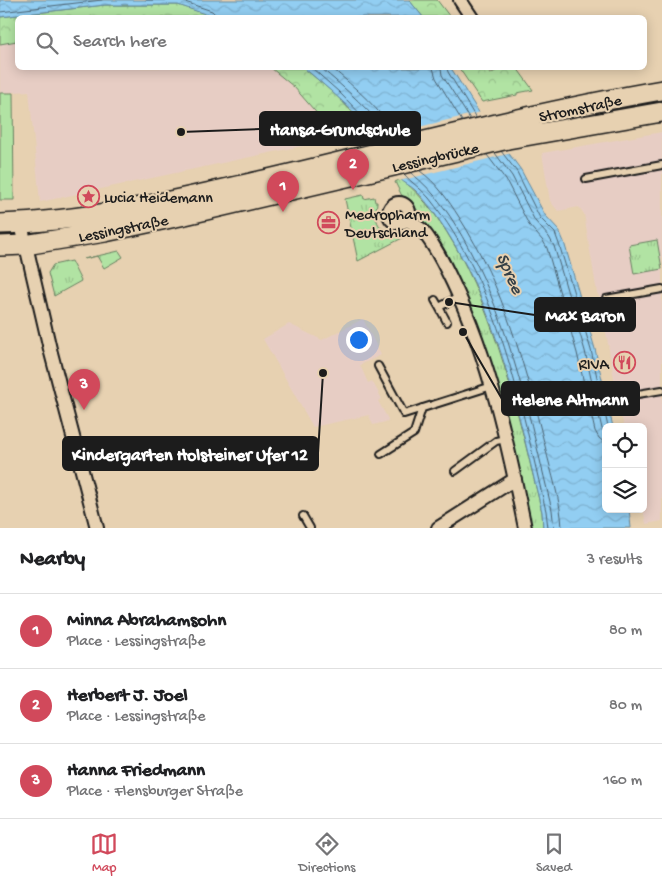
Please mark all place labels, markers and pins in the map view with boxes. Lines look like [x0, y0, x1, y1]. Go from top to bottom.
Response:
callout: Hansa-Grundschule [260, 112, 420, 145]
pin: 2 [337, 149, 369, 190]
pin: 1 [267, 171, 299, 212]
place icon: Lucia Heidemann [76, 184, 100, 208]
place label: Lucia Heidemann [104, 190, 213, 209]
place label: Medropharm Deutschland [344, 207, 431, 244]
office icon: Medropharm Deutschland [317, 210, 341, 234]
callout: Max Baron [535, 298, 635, 331]
restaurant icon: RIVA [613, 351, 637, 375]
place label: RIVA [578, 357, 611, 376]
pin: 3 [68, 369, 100, 410]
callout: Helene Altmann [502, 382, 639, 415]
callout: Kindergarten Holsteiner Ufer 12 [63, 437, 318, 470]

